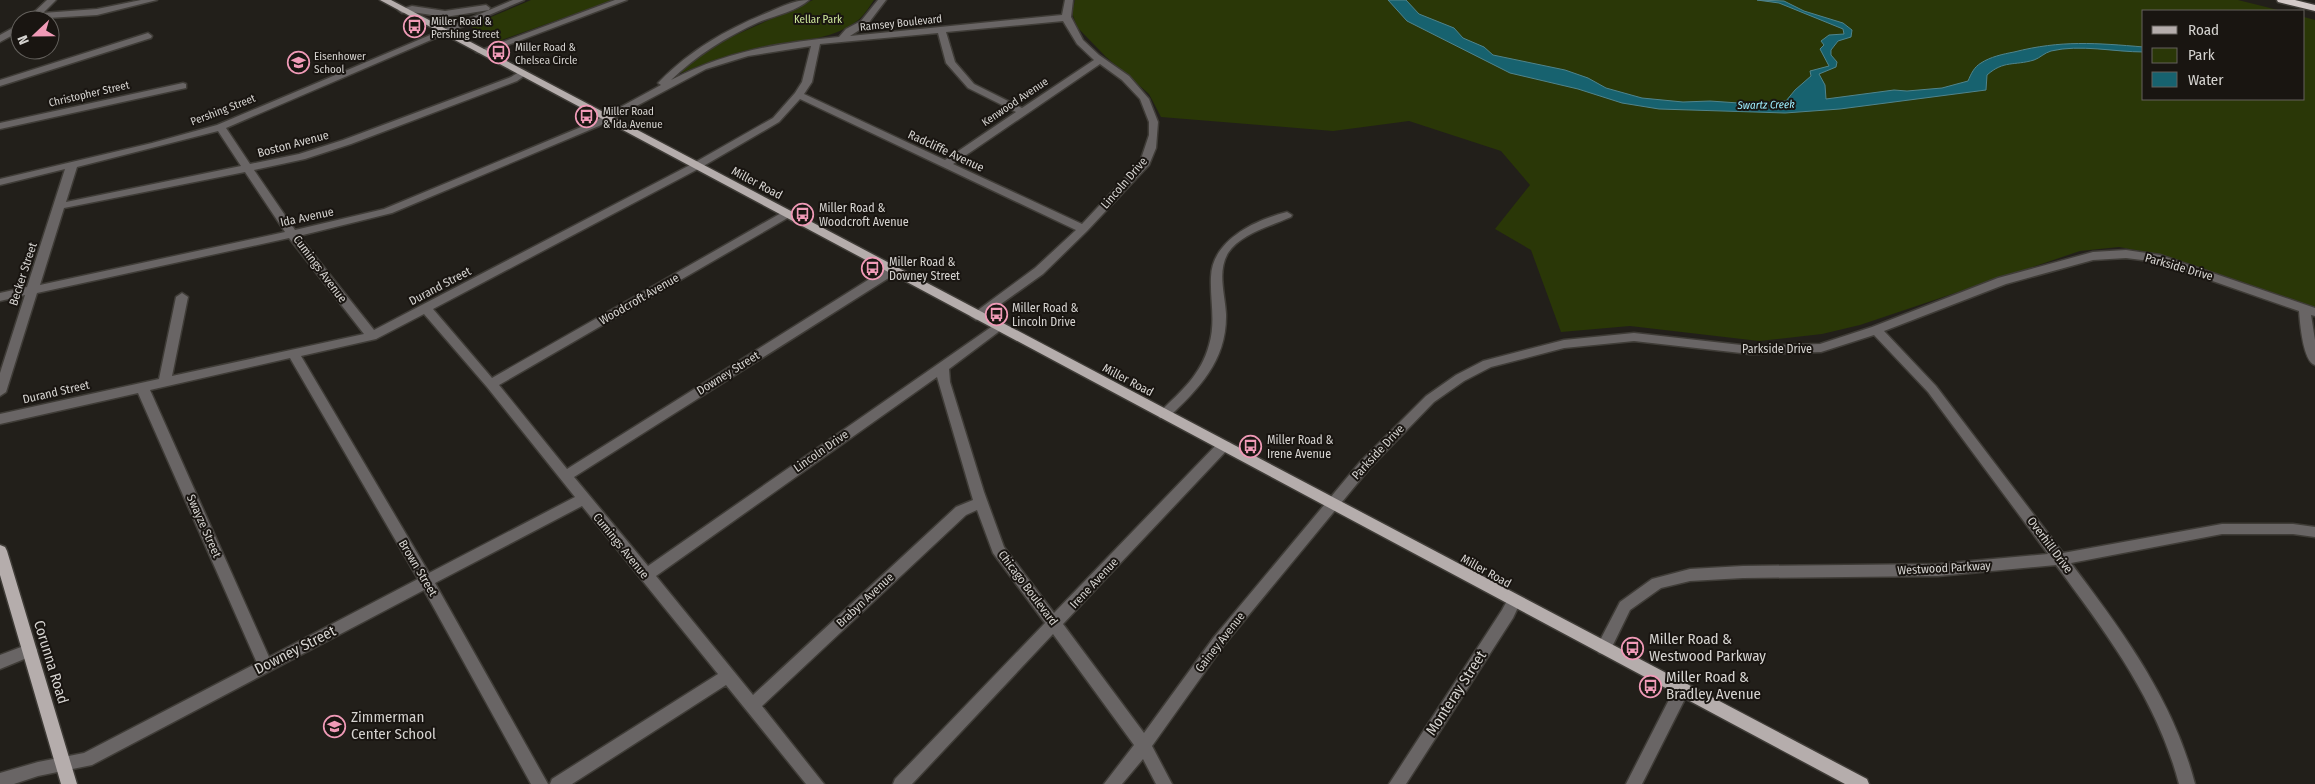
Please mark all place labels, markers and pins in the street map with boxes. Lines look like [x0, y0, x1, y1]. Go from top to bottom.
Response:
bus stop icon: Miller Road & Pershing Street [403, 15, 427, 39]
place label: Miller Road & Pershing Street [431, 15, 500, 41]
bus stop icon: Miller Road & Chelsea Circle [487, 41, 511, 65]
place label: Miller Road & Chelsea Circle [515, 41, 578, 67]
school or university icon: Eisenhower School [286, 50, 310, 74]
place label: Eisenhower School [314, 50, 366, 76]
bus stop icon: Miller Road & Ida Avenue [575, 105, 599, 129]
place label: Miller Road & Ida Avenue [603, 105, 663, 131]
place label: Miller Road & Woodcroft Avenue [819, 201, 909, 229]
bus stop icon: Miller Road & Woodcroft Avenue [791, 203, 815, 227]
place label: Miller Road & Downey Street [889, 255, 960, 283]
bus stop icon: Miller Road & Downey Street [861, 257, 885, 281]
place label: Miller Road & Lincoln Drive [1012, 301, 1078, 329]
bus stop icon: Miller Road & Lincoln Drive [984, 303, 1008, 327]
place label: Miller Road & Irene Avenue [1267, 433, 1333, 461]
bus stop icon: Miller Road & Irene Avenue [1239, 435, 1263, 459]
place label: Miller Road & Westwood Parkway [1649, 630, 1766, 665]
bus stop icon: Miller Road & Westwood Parkway [1621, 636, 1645, 660]
place label: Miller Road & Bradley Avenue [1666, 668, 1761, 703]
bus stop icon: Miller Road & Bradley Avenue [1638, 674, 1662, 698]
place label: Zimmerman Center School [351, 708, 436, 743]
school or university icon: Zimmerman Center School [323, 714, 347, 738]

